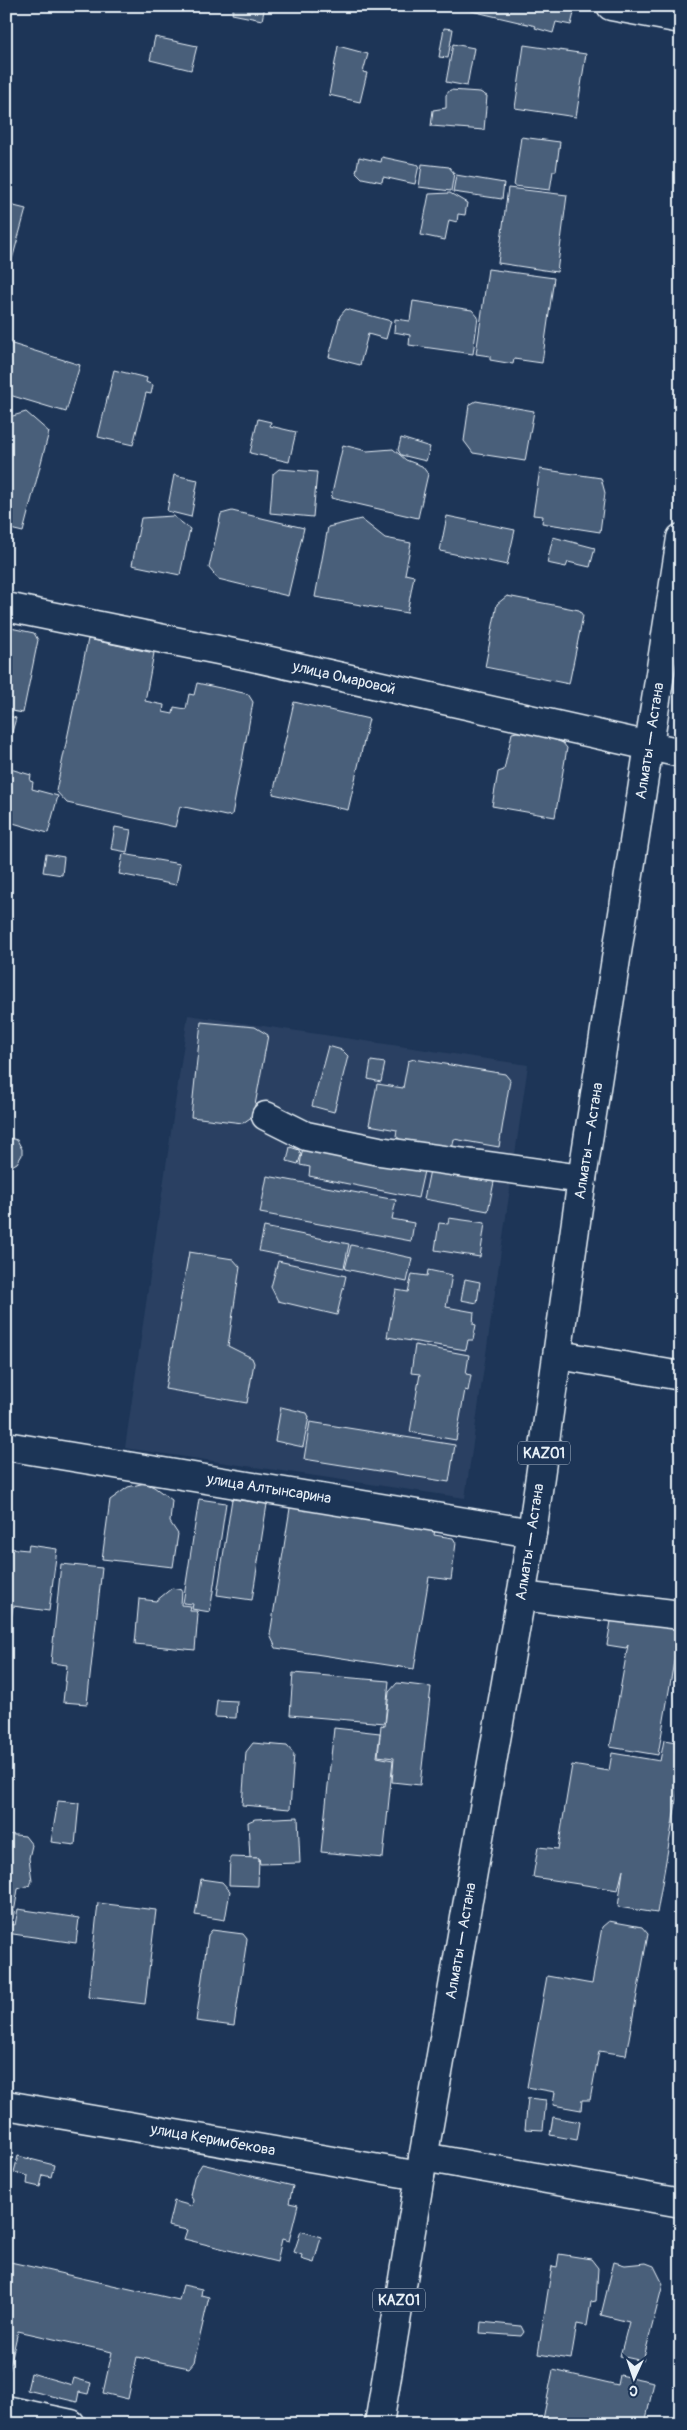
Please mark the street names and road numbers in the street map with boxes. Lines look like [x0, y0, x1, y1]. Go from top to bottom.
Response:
street label: улица Омаровой [290, 657, 397, 699]
street label: Алматы — Астана [631, 681, 669, 801]
street label: Алматы — Астана [570, 1081, 608, 1201]
road number: KАZ01 [518, 1442, 570, 1465]
street label: улица Алтынсарина [204, 1470, 333, 1508]
street label: Алматы — Астана [511, 1482, 549, 1602]
street label: Алматы — Астана [441, 1881, 481, 2001]
street label: улица Керимбекова [148, 2119, 277, 2160]
road number: KАZ01 [373, 2288, 425, 2312]

